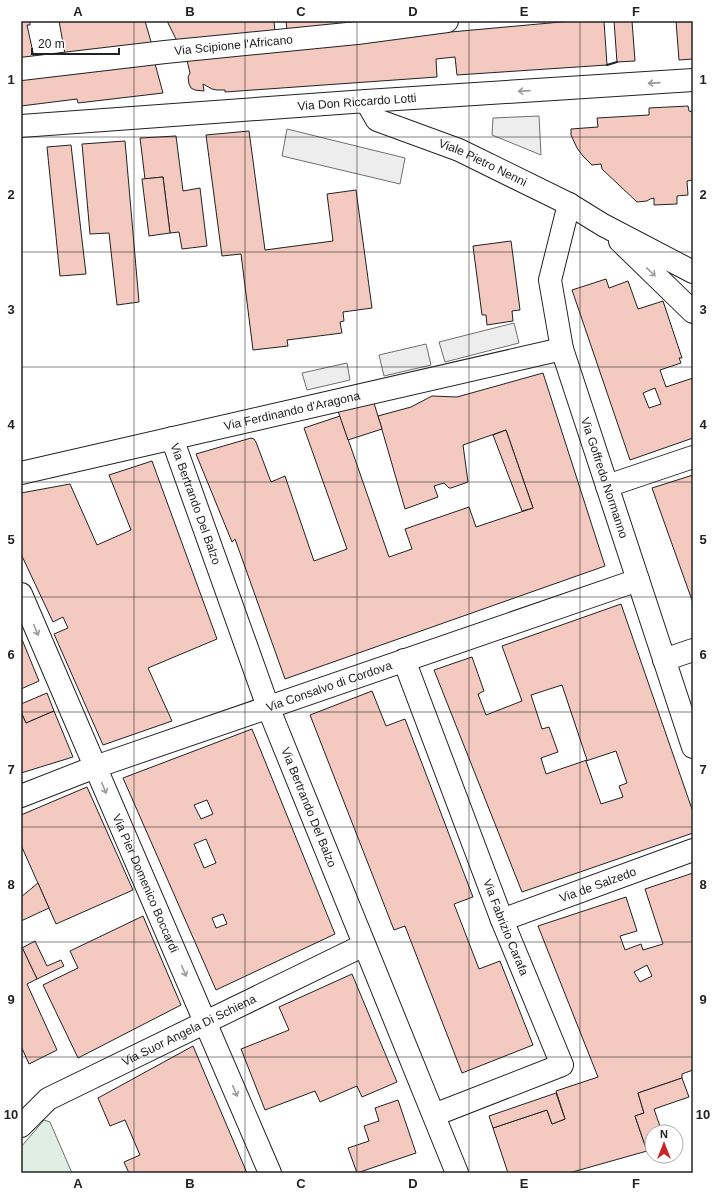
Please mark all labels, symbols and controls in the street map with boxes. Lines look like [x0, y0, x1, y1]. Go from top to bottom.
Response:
text: A [73, 4, 83, 19]
text: B [185, 4, 195, 19]
text: C [296, 4, 306, 19]
text: D [408, 4, 418, 19]
text: E [520, 4, 529, 19]
text: F [632, 4, 640, 19]
scale bar [32, 30, 119, 56]
street label: Via Scipione l'Africano [174, 32, 294, 58]
text: 20 m [38, 37, 65, 51]
text: 1 [7, 72, 15, 87]
text: 1 [699, 72, 707, 87]
one-way arrow [648, 79, 661, 86]
one-way arrow [518, 88, 531, 95]
street label: Via Don Riccardo Lotti [297, 91, 417, 113]
street label: Viale Pietro Nenni [437, 136, 529, 189]
text: 2 [7, 187, 15, 202]
text: 2 [699, 187, 707, 202]
one-way arrow [646, 267, 656, 277]
text: 3 [7, 302, 15, 317]
text: 3 [699, 302, 707, 317]
street label: Via Ferdinando d'Aragona [223, 388, 362, 433]
street label: Via Goffredo Normanno [578, 416, 631, 540]
text: 4 [7, 417, 15, 432]
text: 4 [699, 417, 707, 432]
street label: Via Bertrando Del Balzo [167, 441, 224, 567]
text: 5 [7, 532, 15, 547]
text: 5 [699, 532, 707, 547]
one-way arrow [33, 623, 41, 635]
text: 6 [7, 647, 15, 662]
text: 6 [699, 647, 707, 662]
street label: Via Consalvo di Cordova [264, 658, 394, 715]
street label: Via Bertrando Del Balzo [278, 745, 339, 870]
text: 7 [7, 762, 15, 777]
text: 7 [699, 762, 707, 777]
one-way arrow [101, 782, 108, 794]
street label: Via Pier Domenico Boccardi [110, 812, 181, 955]
street label: Via de Salzedo [557, 864, 638, 905]
text: 8 [7, 877, 15, 892]
street label: Via Fabrizio Carafa [480, 877, 531, 978]
text: 8 [699, 877, 707, 892]
one-way arrow [181, 965, 188, 977]
text: 9 [7, 992, 15, 1007]
street label: Via Suor Angela Di Schiena [120, 992, 259, 1069]
text: 9 [699, 992, 707, 1007]
one-way arrow [232, 1085, 239, 1097]
text: 10 [4, 1107, 18, 1122]
text: 10 [696, 1107, 710, 1122]
north arrow [644, 1124, 684, 1164]
text: N [660, 1128, 668, 1140]
text: A [73, 1176, 83, 1191]
text: B [185, 1176, 195, 1191]
text: C [296, 1176, 306, 1191]
text: D [408, 1176, 418, 1191]
text: E [520, 1176, 529, 1191]
text: F [632, 1176, 640, 1191]

